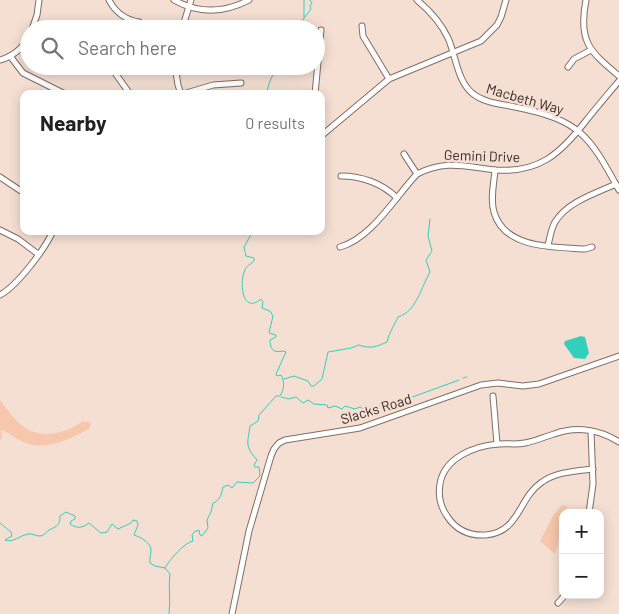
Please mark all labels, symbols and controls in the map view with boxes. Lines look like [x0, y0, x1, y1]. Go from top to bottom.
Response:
search box [20, 20, 325, 75]
icon: search [38, 34, 66, 62]
text: Search here [78, 36, 177, 59]
street label: Macbeth Way [484, 79, 566, 118]
text: Nearby [40, 110, 106, 135]
text: 0 results [245, 113, 305, 132]
street label: Gemini Drive [444, 146, 520, 165]
street label: Slacks Road [338, 390, 413, 427]
map controls [559, 509, 604, 599]
button: + [559, 509, 604, 554]
button: − [559, 554, 604, 599]

